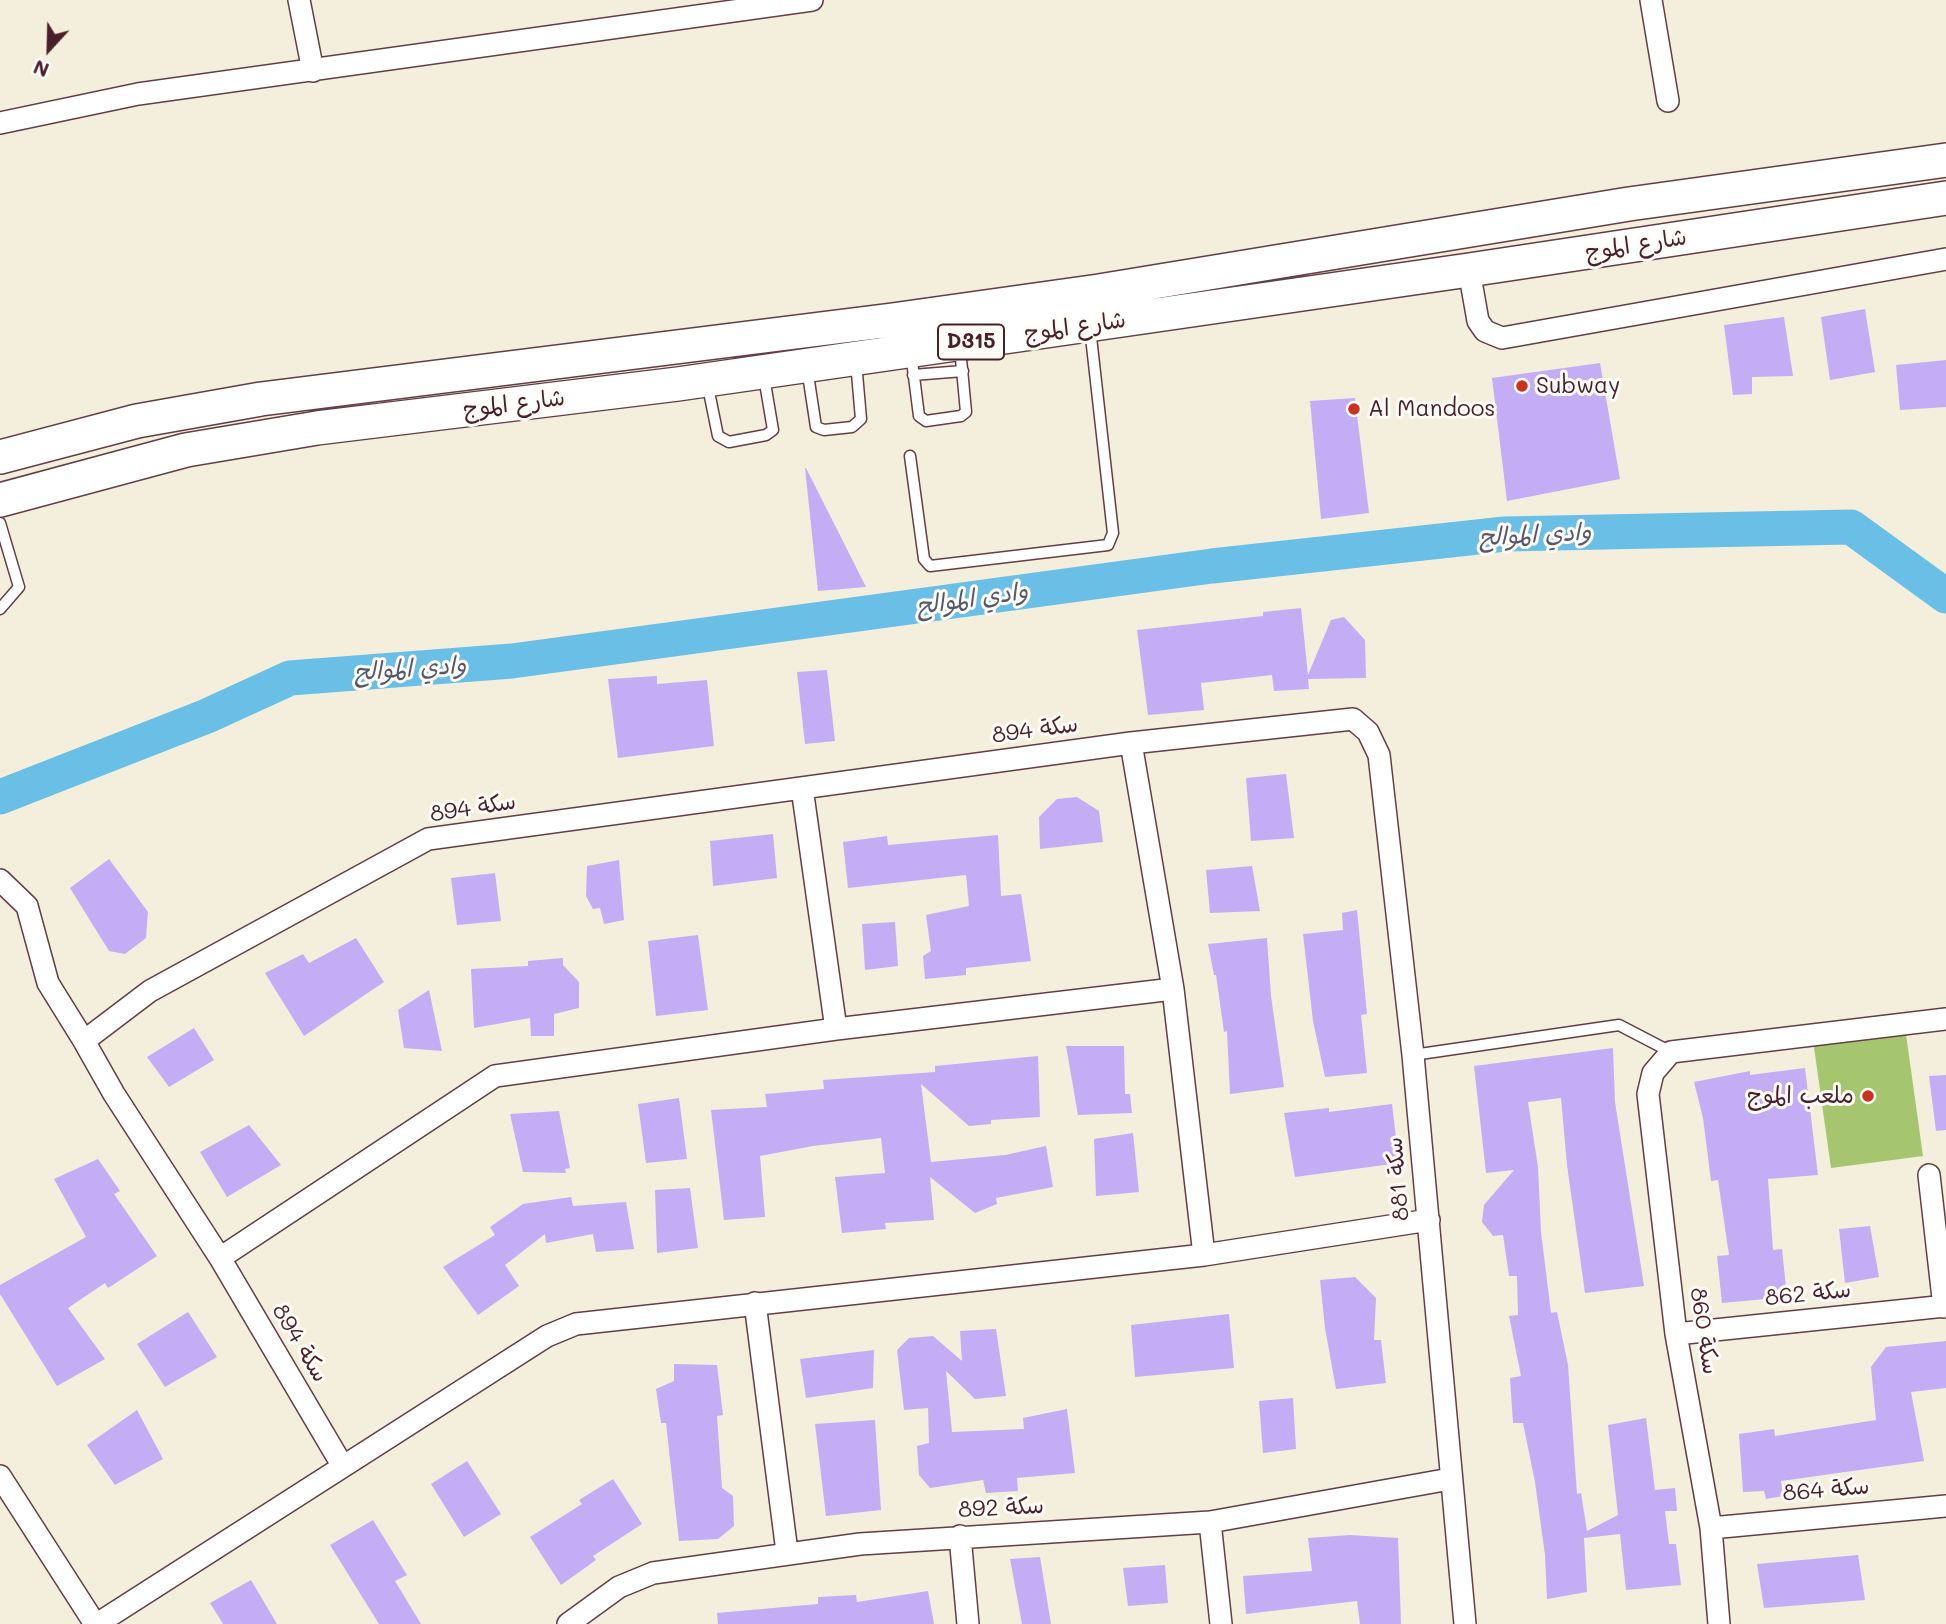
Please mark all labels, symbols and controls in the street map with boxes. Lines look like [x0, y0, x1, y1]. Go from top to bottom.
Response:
north arrow [14, 14, 84, 84]
text: N [30, 55, 52, 83]
street label: شارع الموج [1583, 223, 1689, 267]
street label: شارع الموج [1022, 306, 1128, 348]
road number: D315 [938, 324, 1004, 360]
place label: Subway [1536, 372, 1620, 400]
marker: Subway [1514, 378, 1530, 394]
street label: شارع الموج [462, 384, 566, 424]
place label: Al Mandoos [1368, 395, 1495, 423]
marker: Al Mandoos [1346, 401, 1362, 417]
water label: وادي الموالح [1478, 518, 1592, 552]
water label: وادي الموالح [914, 577, 1030, 621]
water label: وادي الموالح [353, 651, 467, 687]
street label: سكة 894 [990, 710, 1080, 750]
street label: سكة 894 [428, 788, 518, 828]
place label: ملعب الموج [1747, 1082, 1854, 1110]
marker: ملعب الموج [1860, 1088, 1876, 1104]
street label: سكة 881 [1381, 1136, 1415, 1222]
street label: سكة 862 [1764, 1276, 1852, 1312]
street label: سكة 860 [1684, 1286, 1724, 1376]
street label: سكة 894 [266, 1299, 334, 1387]
street label: سكة 864 [1781, 1472, 1871, 1508]
street label: سكة 892 [957, 1492, 1045, 1524]

